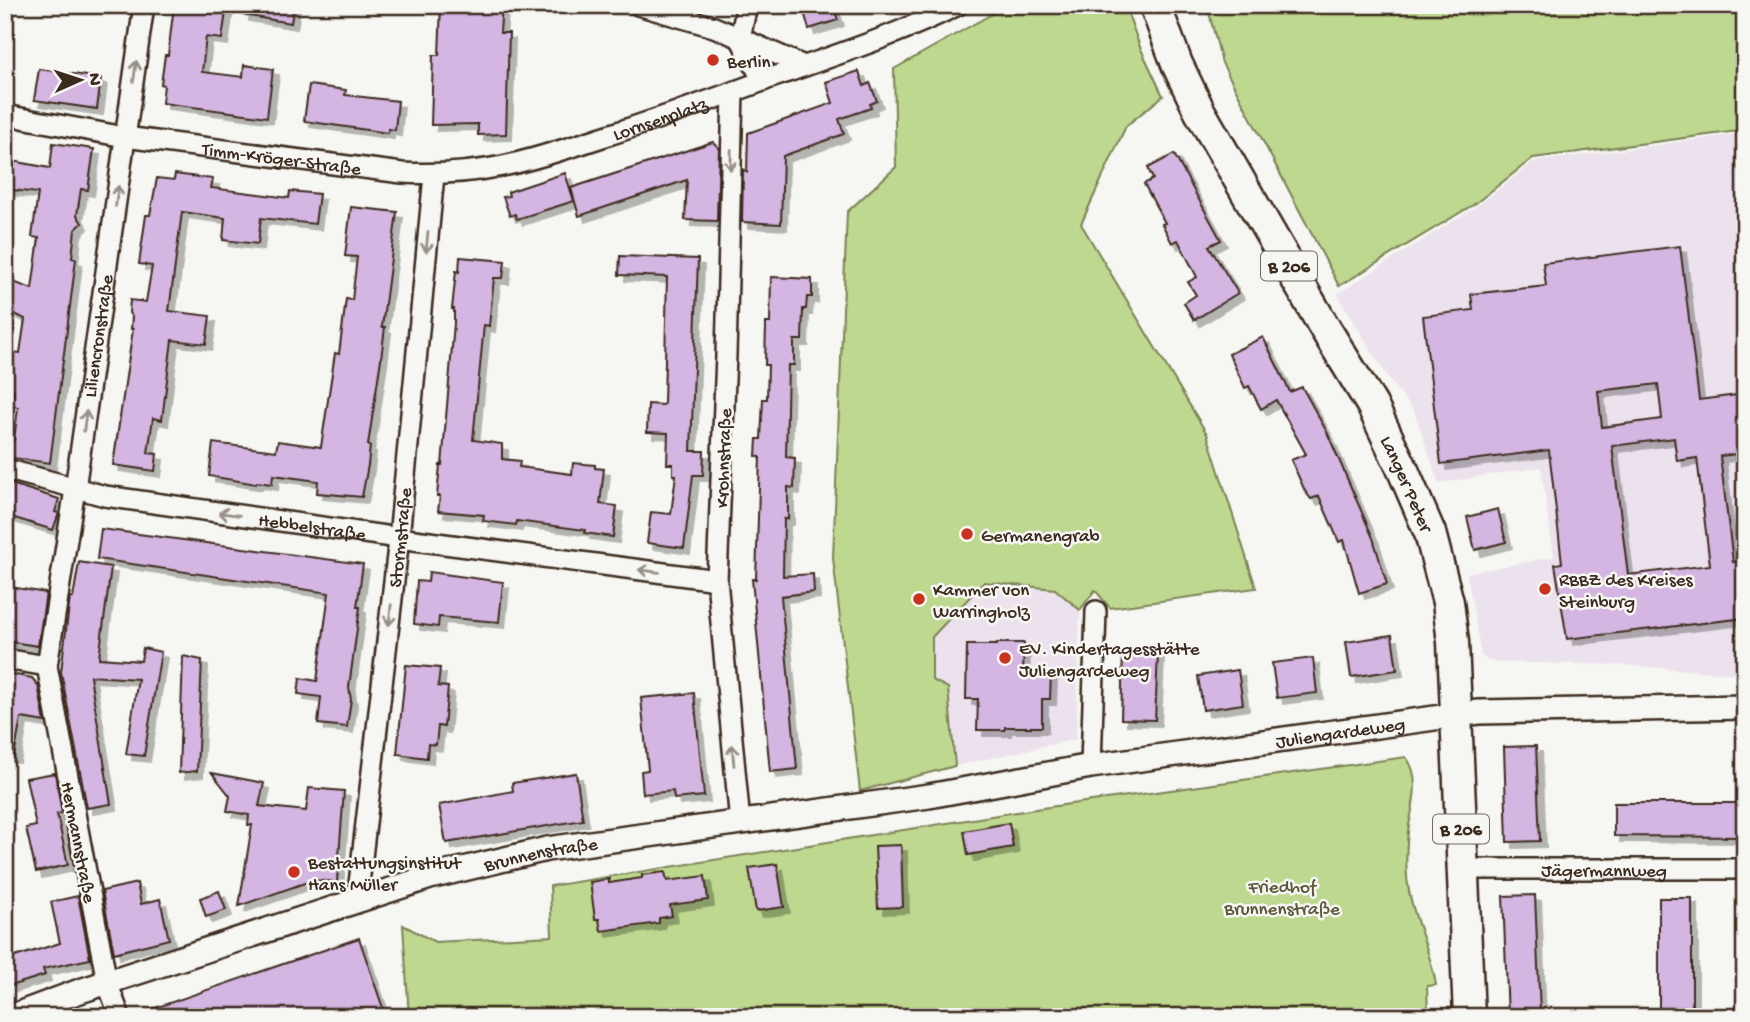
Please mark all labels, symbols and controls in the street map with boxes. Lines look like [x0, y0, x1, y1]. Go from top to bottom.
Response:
north arrow [46, 46, 116, 116]
marker: Berlin [705, 52, 721, 68]
place label: Berlin [726, 52, 771, 75]
one-way arrow [128, 60, 141, 83]
text: N [82, 72, 105, 86]
street label: Lornsenplatz [611, 94, 712, 148]
street label: Timm-Kröger-Straße [199, 139, 362, 183]
one-way arrow [724, 149, 738, 172]
one-way arrow [111, 185, 124, 208]
one-way arrow [421, 231, 434, 253]
road number: B 206 [1261, 252, 1317, 280]
street label: Liliencronstraße [80, 273, 120, 399]
street label: Krohnstraße [712, 408, 739, 508]
one-way arrow [79, 410, 92, 433]
street label: Langer Peter [1373, 433, 1437, 538]
street label: Stormstraße [385, 487, 419, 589]
one-way arrow [218, 508, 241, 521]
street label: Hebbelstraße [257, 510, 367, 548]
marker: Germanengrab [959, 526, 975, 542]
place label: Germanengrab [981, 526, 1100, 549]
one-way arrow [638, 564, 661, 577]
place label: RBBZ des Kreises Steinburg [1559, 570, 1694, 615]
place label: Kammer von Warringholz [933, 580, 1030, 625]
marker: RBBZ des Kreises Steinburg [1537, 581, 1553, 597]
marker: Kammer von Warringholz [911, 591, 927, 607]
one-way arrow [384, 603, 397, 626]
place label: EV. Kindertagesstätte Juliengardeweg [1019, 639, 1200, 684]
marker: EV. Kindertagesstätte Juliengardeweg [997, 650, 1013, 666]
street label: Juliengardeweg [1274, 714, 1407, 755]
one-way arrow [726, 744, 739, 767]
street label: Hermannstraße [54, 780, 100, 905]
road number: B 206 [1433, 814, 1489, 844]
street label: Brunnenstraße [481, 834, 600, 879]
place label: Bestattungsinstitut Hans Müller [307, 853, 463, 898]
street label: Jägermannweg [1541, 861, 1667, 884]
marker: Bestattungsinstitut Hans Müller [286, 864, 302, 880]
park label: Friedhof Brunnenstraße [1223, 877, 1340, 922]

